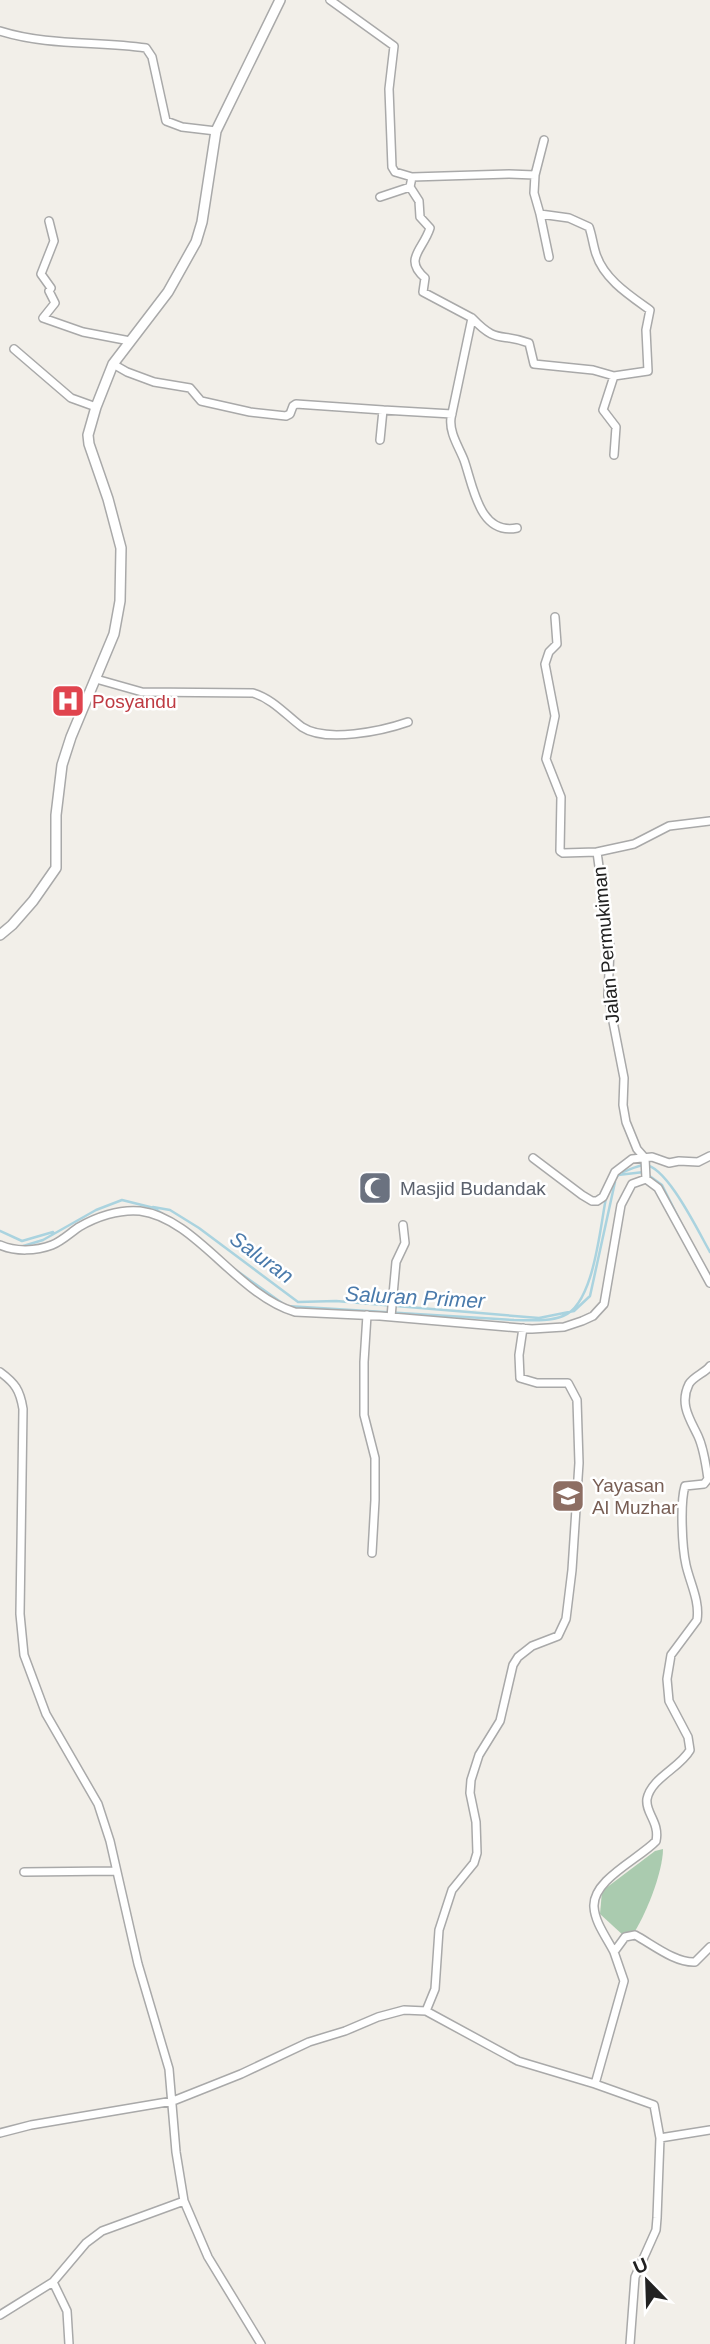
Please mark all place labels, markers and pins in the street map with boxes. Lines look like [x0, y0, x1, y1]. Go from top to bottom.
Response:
hospital icon: Posyandu [49, 682, 87, 720]
place label: Posyandu [92, 691, 177, 712]
mosque icon: Masjid Budandak [356, 1169, 394, 1207]
place label: Masjid Budandak [400, 1178, 546, 1199]
place label: Yayasan Al Muzhar [592, 1475, 678, 1518]
school or university icon: Yayasan Al Muzhar [549, 1477, 587, 1515]

